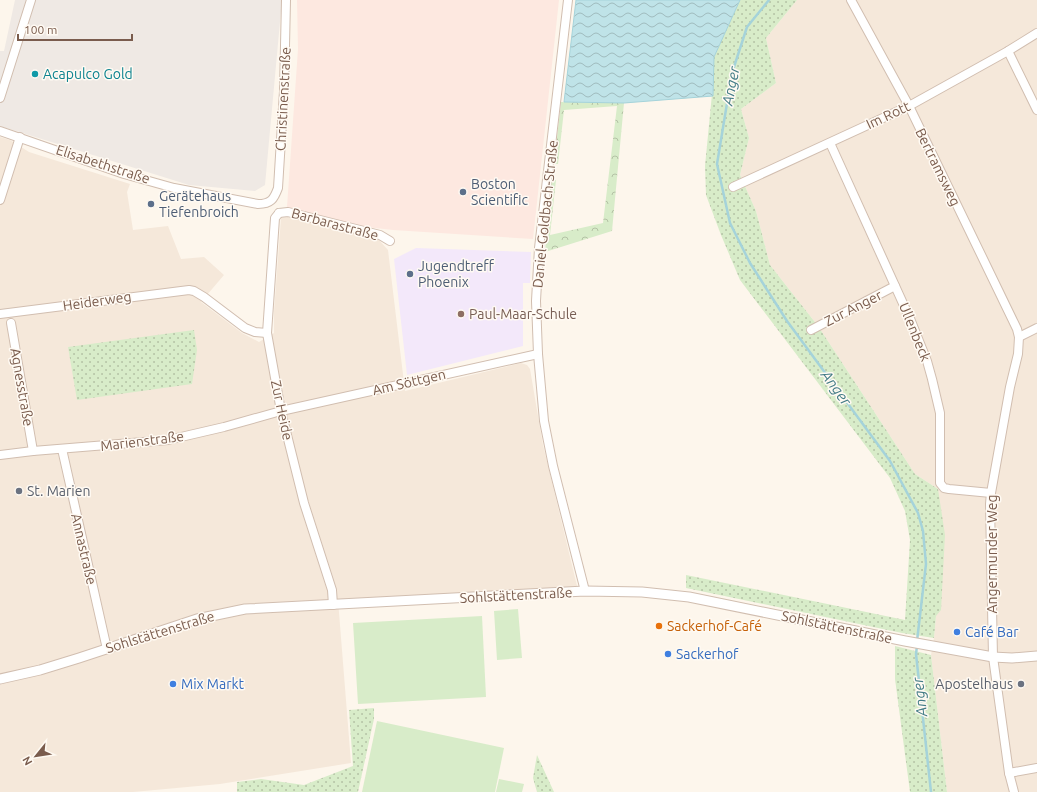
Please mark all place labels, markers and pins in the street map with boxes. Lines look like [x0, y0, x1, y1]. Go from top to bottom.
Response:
place label: Acapulco Gold [43, 66, 133, 82]
marker: Acapulco Gold [30, 69, 40, 79]
place label: Boston Scientific [471, 176, 529, 208]
marker: Boston Scientific [458, 187, 468, 197]
place label: Gerätehaus Tiefenbroich [159, 188, 239, 220]
marker: Gerätehaus Tiefenbroich [146, 199, 156, 209]
place label: Jugendtreff Phoenix [418, 258, 494, 290]
marker: Jugendtreff Phoenix [405, 269, 415, 279]
place label: Paul-Maar-Schule [469, 306, 577, 322]
marker: Paul-Maar-Schule [456, 309, 466, 319]
place label: St. Marien [27, 483, 90, 499]
marker: St. Marien [14, 486, 24, 496]
place label: Sackerhof-Café [667, 618, 762, 634]
marker: Sackerhof-Café [654, 621, 664, 631]
place label: Café Bar [965, 624, 1019, 640]
marker: Café Bar [952, 627, 962, 637]
place label: Sackerhof [676, 646, 739, 662]
marker: Sackerhof [663, 649, 673, 659]
place label: Mix Markt [181, 676, 245, 692]
place label: Apostelhaus [935, 676, 1013, 692]
marker: Mix Markt [168, 679, 178, 689]
marker: Apostelhaus [1016, 679, 1026, 689]

